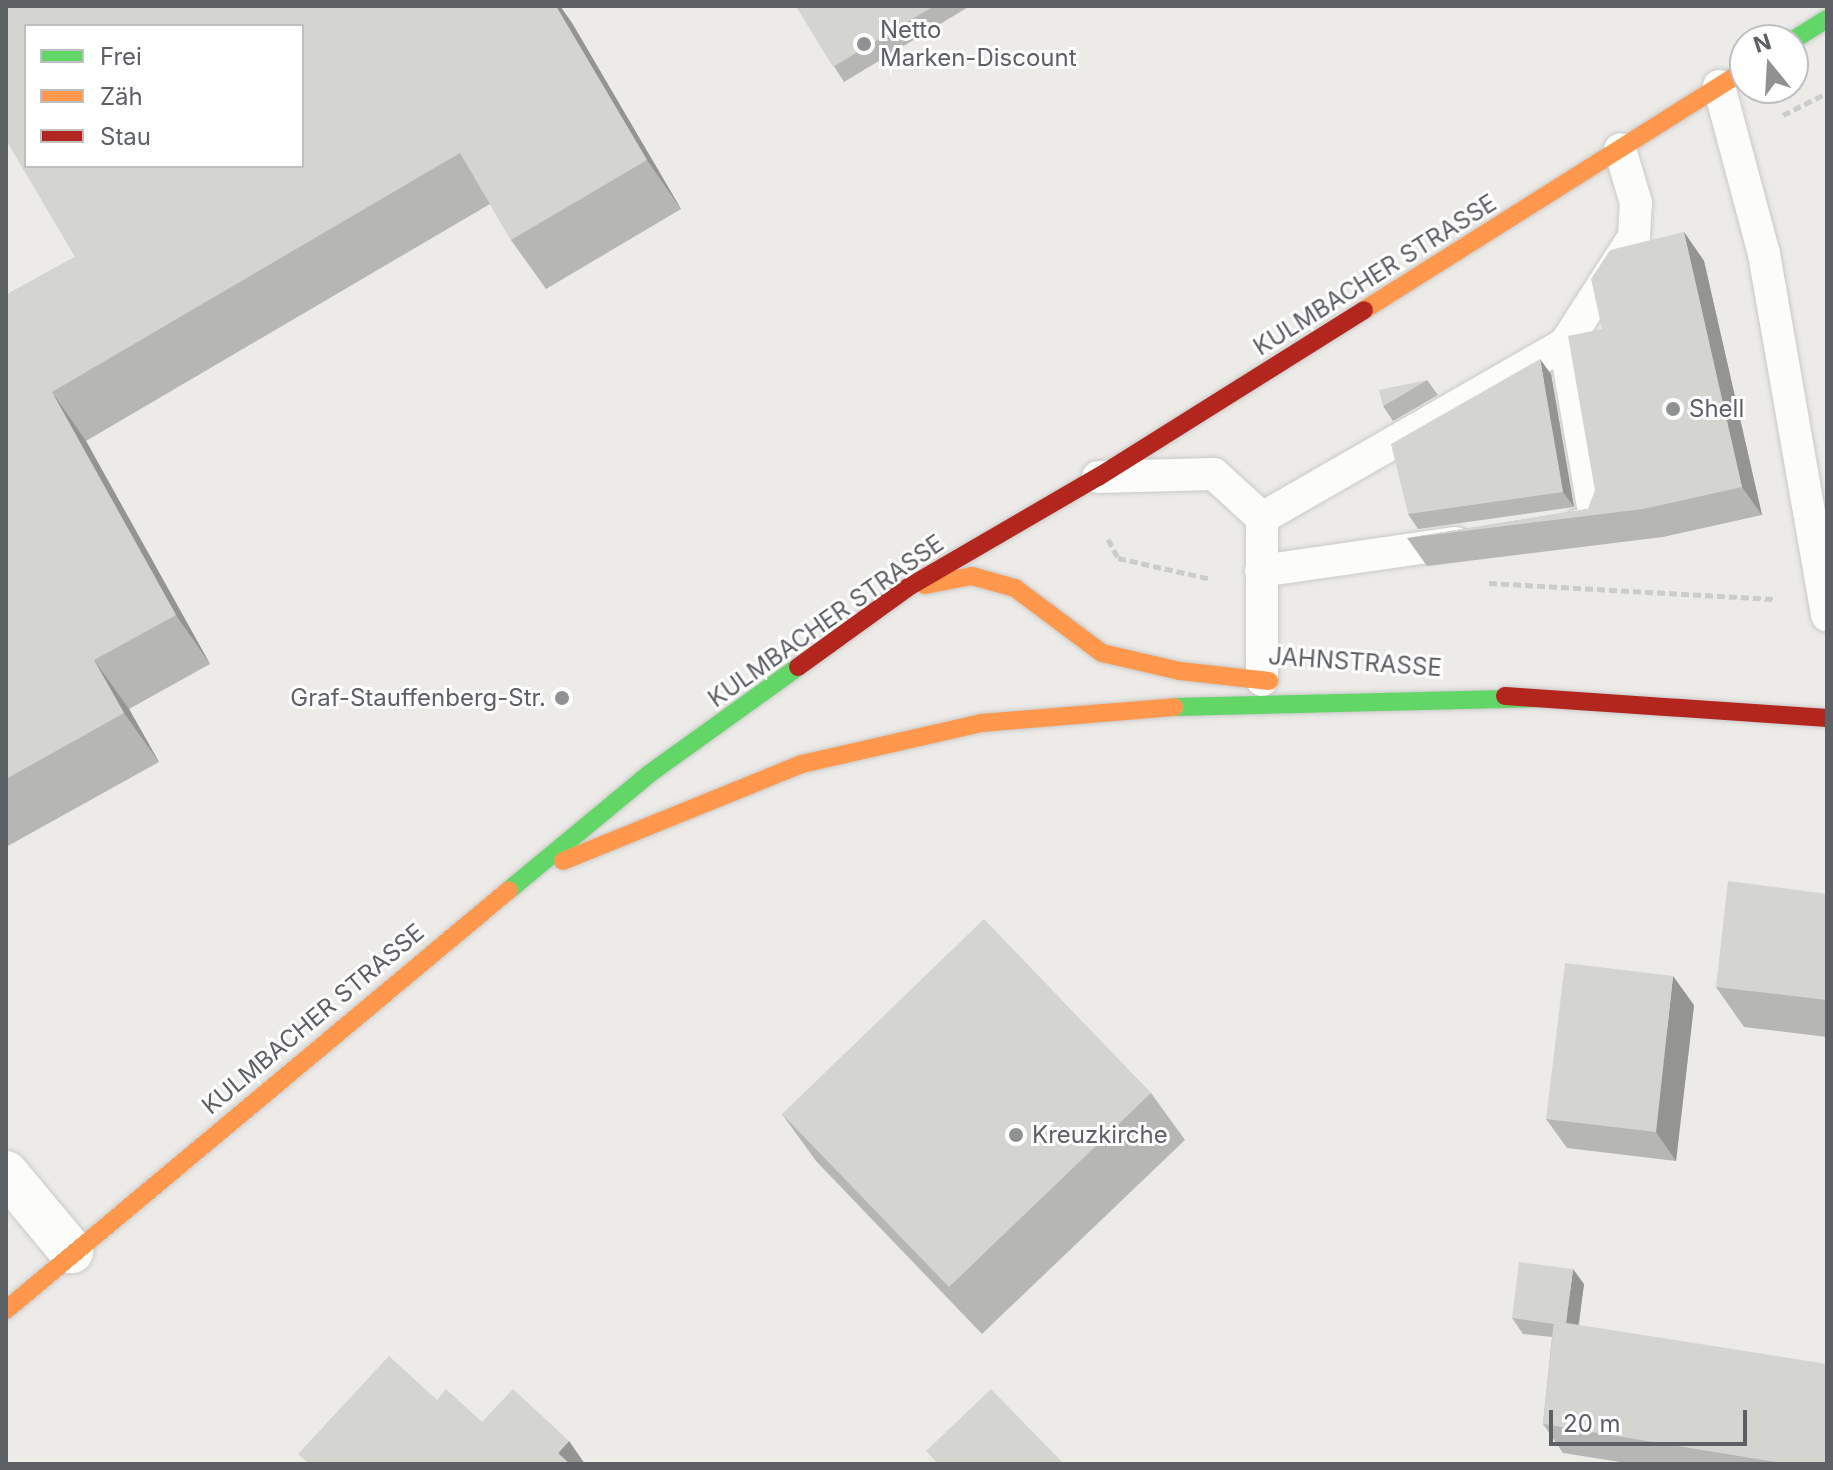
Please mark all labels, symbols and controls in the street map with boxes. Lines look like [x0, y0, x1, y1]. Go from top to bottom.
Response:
place label: Netto Marken-Discount [880, 16, 1077, 72]
legend [24, 24, 304, 168]
north arrow [1729, 24, 1809, 104]
text: N [1750, 28, 1774, 58]
marker: Netto Marken-Discount [855, 35, 873, 53]
text: Frei [100, 42, 142, 71]
text: Zäh [100, 82, 143, 111]
text: Stau [100, 122, 151, 151]
street label: KULMBACHER STRASSE [1248, 188, 1502, 362]
place label: Shell [1689, 395, 1744, 423]
marker: Shell [1664, 400, 1682, 418]
street label: KULMBACHER STRASSE [703, 529, 949, 713]
street label: JAHNSTRASSE [1267, 642, 1443, 682]
place label: Graf-Stauffenberg-Str. [290, 684, 546, 712]
marker: Graf-Stauffenberg-Str. [553, 689, 571, 707]
street label: KULMBACHER STRASSE [196, 918, 430, 1120]
place label: Kreuzkirche [1032, 1121, 1168, 1149]
marker: Kreuzkirche [1007, 1126, 1025, 1144]
scale bar [1553, 1394, 1751, 1444]
text: 20 m [1563, 1409, 1621, 1438]

